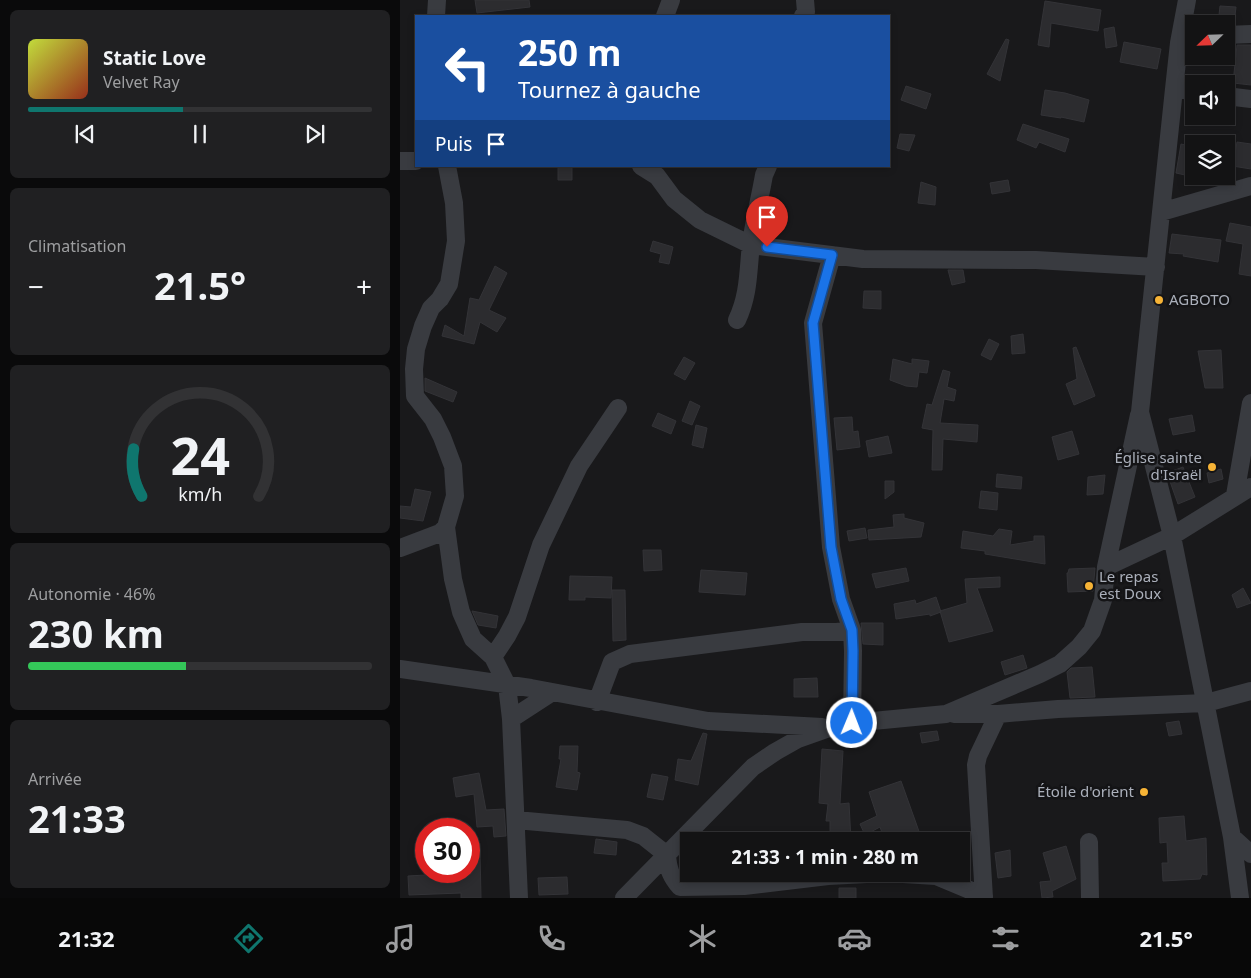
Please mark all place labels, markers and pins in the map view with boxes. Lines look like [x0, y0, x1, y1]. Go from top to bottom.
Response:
pin [746, 196, 788, 247]
place label: AGBOTO [1169, 289, 1230, 309]
marker: AGBOTO [1153, 294, 1165, 306]
place label: Église sainte d'Israël [1115, 447, 1202, 484]
marker: Église sainte d'Israël [1206, 461, 1218, 473]
place label: Le repas est Doux [1099, 566, 1161, 603]
marker: Le repas est Doux [1083, 580, 1095, 592]
place label: Étoile d'orient [1037, 781, 1135, 801]
marker: Étoile d'orient [1138, 786, 1150, 798]

